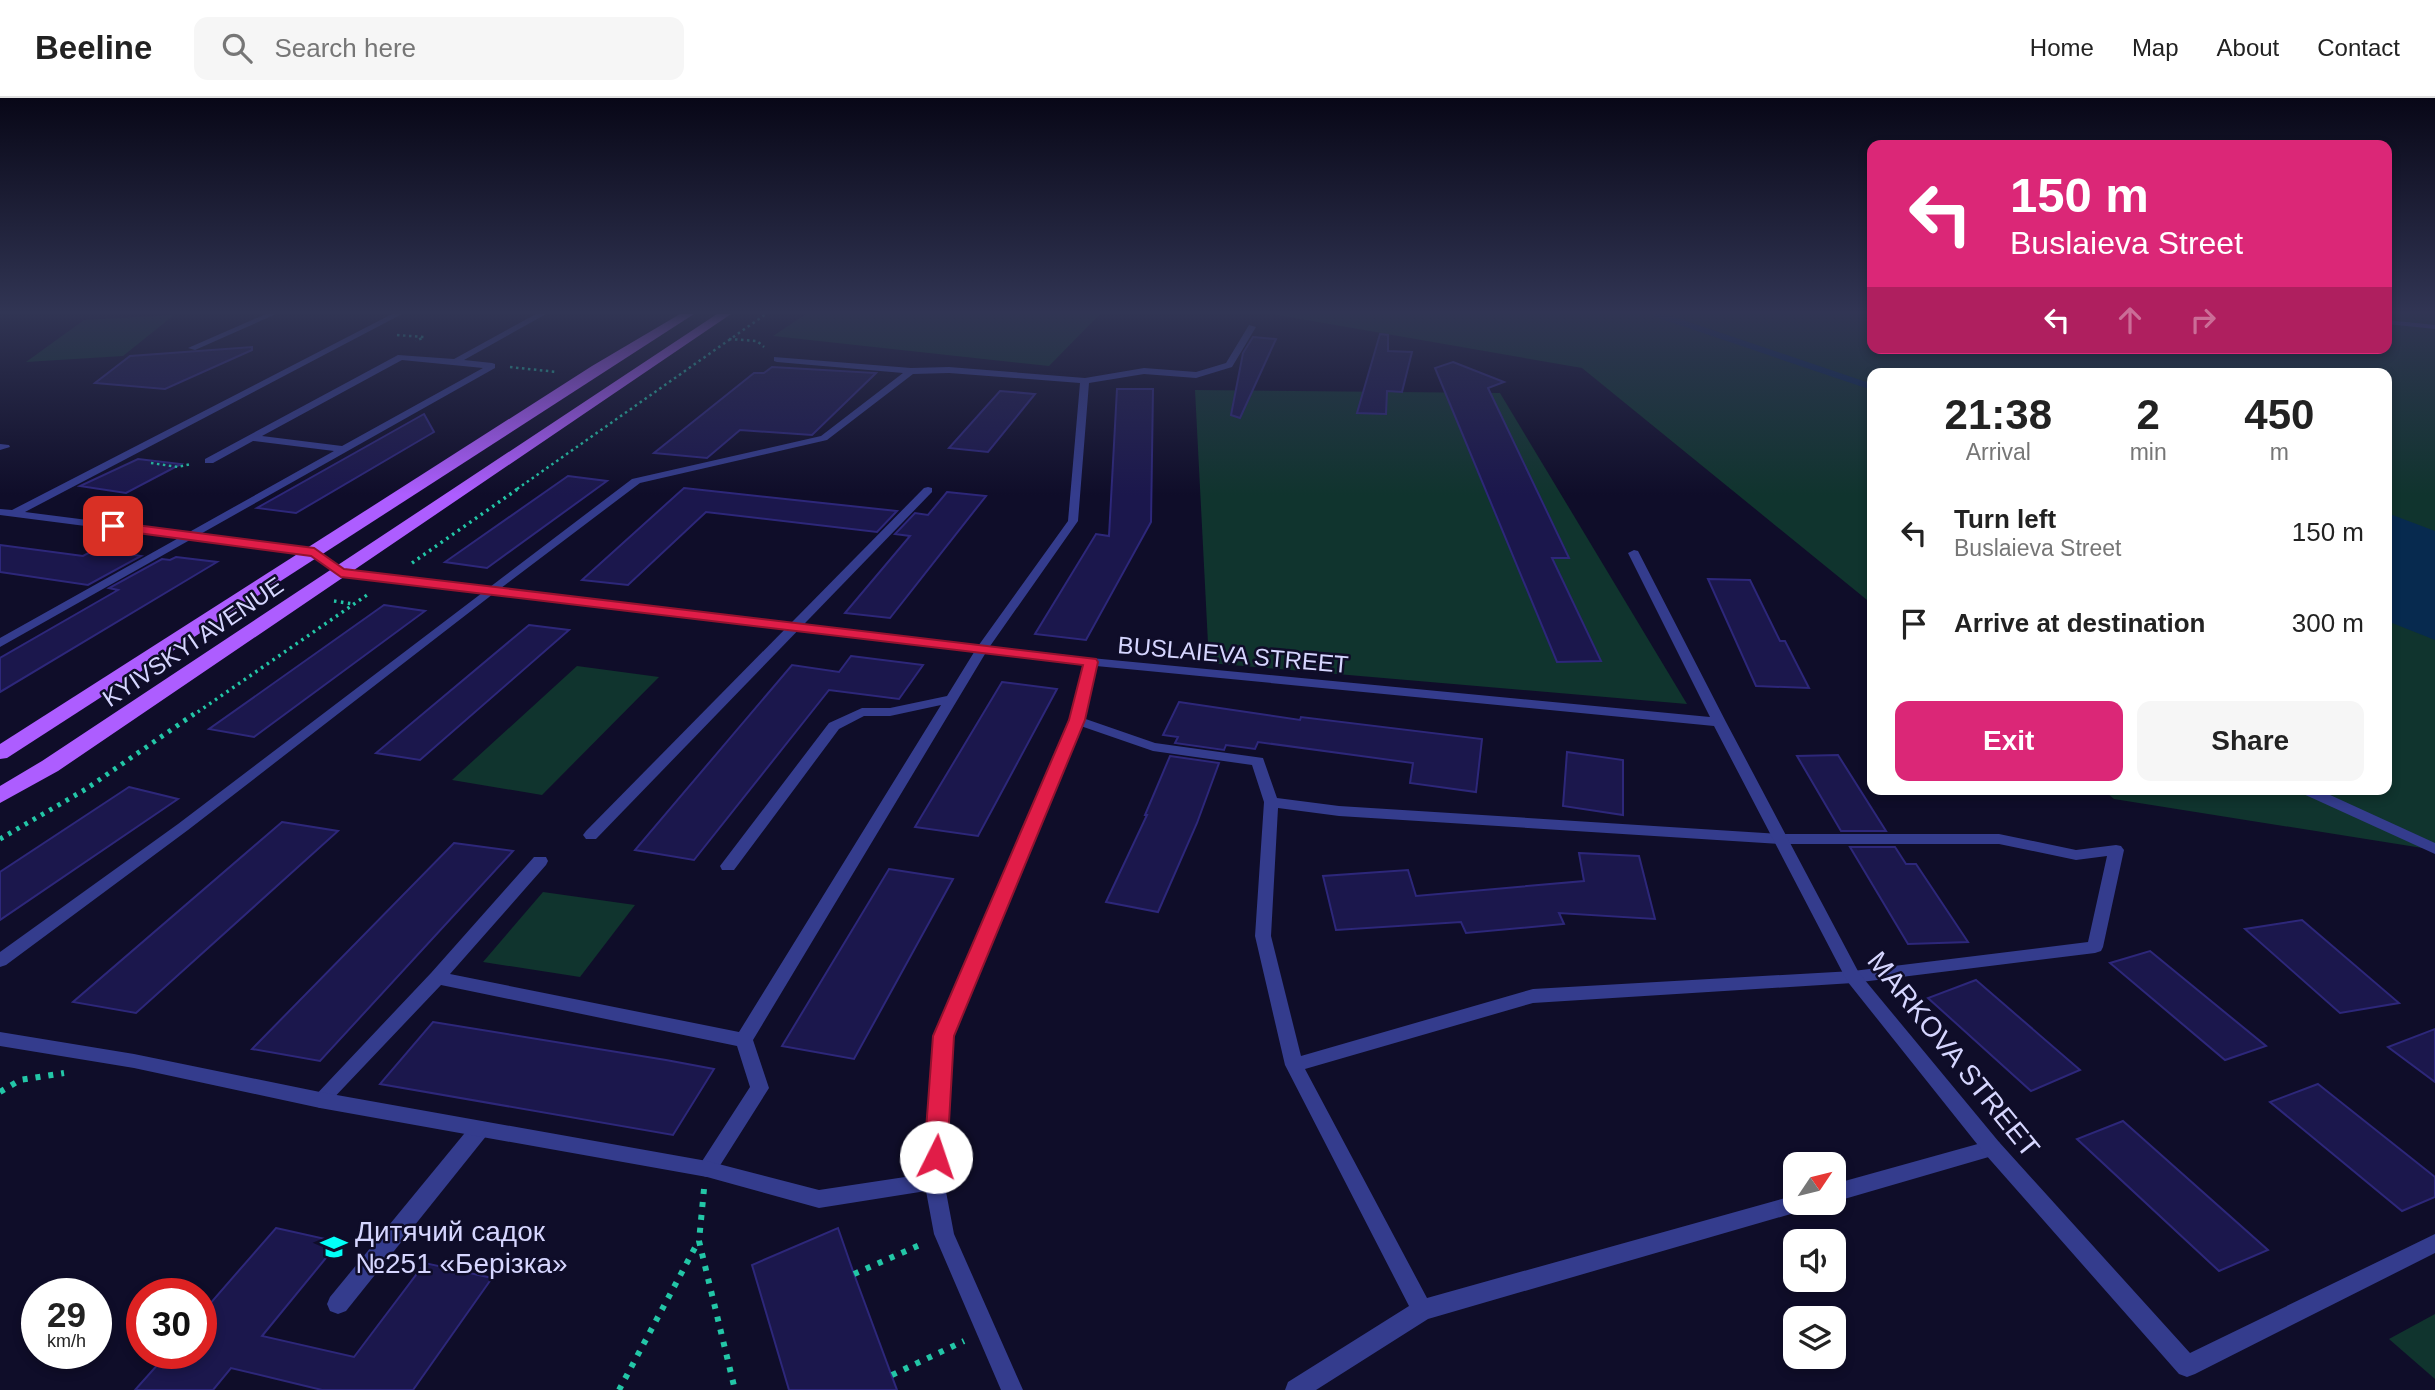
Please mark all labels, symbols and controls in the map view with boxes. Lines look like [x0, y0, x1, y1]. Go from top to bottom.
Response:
search box [194, 17, 684, 80]
text: Beeline [35, 29, 152, 66]
icon: search [218, 29, 256, 67]
text: Search here [274, 33, 416, 63]
text: Home [2030, 34, 2094, 61]
text: Map [2132, 34, 2179, 61]
text: About [2217, 34, 2279, 61]
text: Contact [2317, 34, 2400, 61]
icon: left [1895, 168, 1986, 259]
text: 150 m [2010, 168, 2149, 222]
text: Buslaieva Street [2010, 225, 2243, 261]
icon: left [2038, 301, 2076, 339]
icon: ahead [2111, 301, 2149, 339]
icon: right [2184, 301, 2222, 339]
text: 21:38 [1945, 391, 2052, 438]
text: 2 [2136, 391, 2160, 438]
text: 450 [2244, 391, 2314, 438]
text: Arrival [1966, 439, 2031, 465]
text: min [2130, 439, 2167, 465]
text: m [2270, 439, 2289, 465]
pin [83, 496, 143, 556]
text: Turn left [1954, 504, 2056, 534]
icon: arrive [94, 507, 132, 545]
icon: left [1895, 514, 1933, 552]
text: 150 m [2292, 517, 2364, 547]
text: Buslaieva Street [1954, 535, 2121, 561]
street label: KYIVSKYI AVENUE [97, 571, 288, 712]
icon: arrive [1895, 605, 1933, 643]
text: Arrive at destination [1954, 608, 2205, 638]
text: 300 m [2292, 608, 2364, 638]
street label: BUSLAIEVA STREET [1116, 631, 1350, 678]
button: Exit [1895, 701, 2123, 781]
button: Share [2137, 701, 2364, 781]
street label: MARKOVA STREET [1861, 946, 2046, 1163]
position arrow [899, 1120, 973, 1194]
north arrow [1783, 1152, 1846, 1214]
map controls [1783, 1152, 1846, 1369]
place label: Дитячий садок №251 «Берізка» [355, 1216, 568, 1279]
button: sound [1783, 1229, 1846, 1292]
school or university icon: Дитячий садок №251 «Берізка» [319, 1232, 349, 1262]
speed limit sign: 30 [126, 1278, 217, 1369]
text: 29 [47, 1295, 86, 1334]
button: layers [1783, 1306, 1846, 1369]
text: km/h [47, 1331, 86, 1351]

